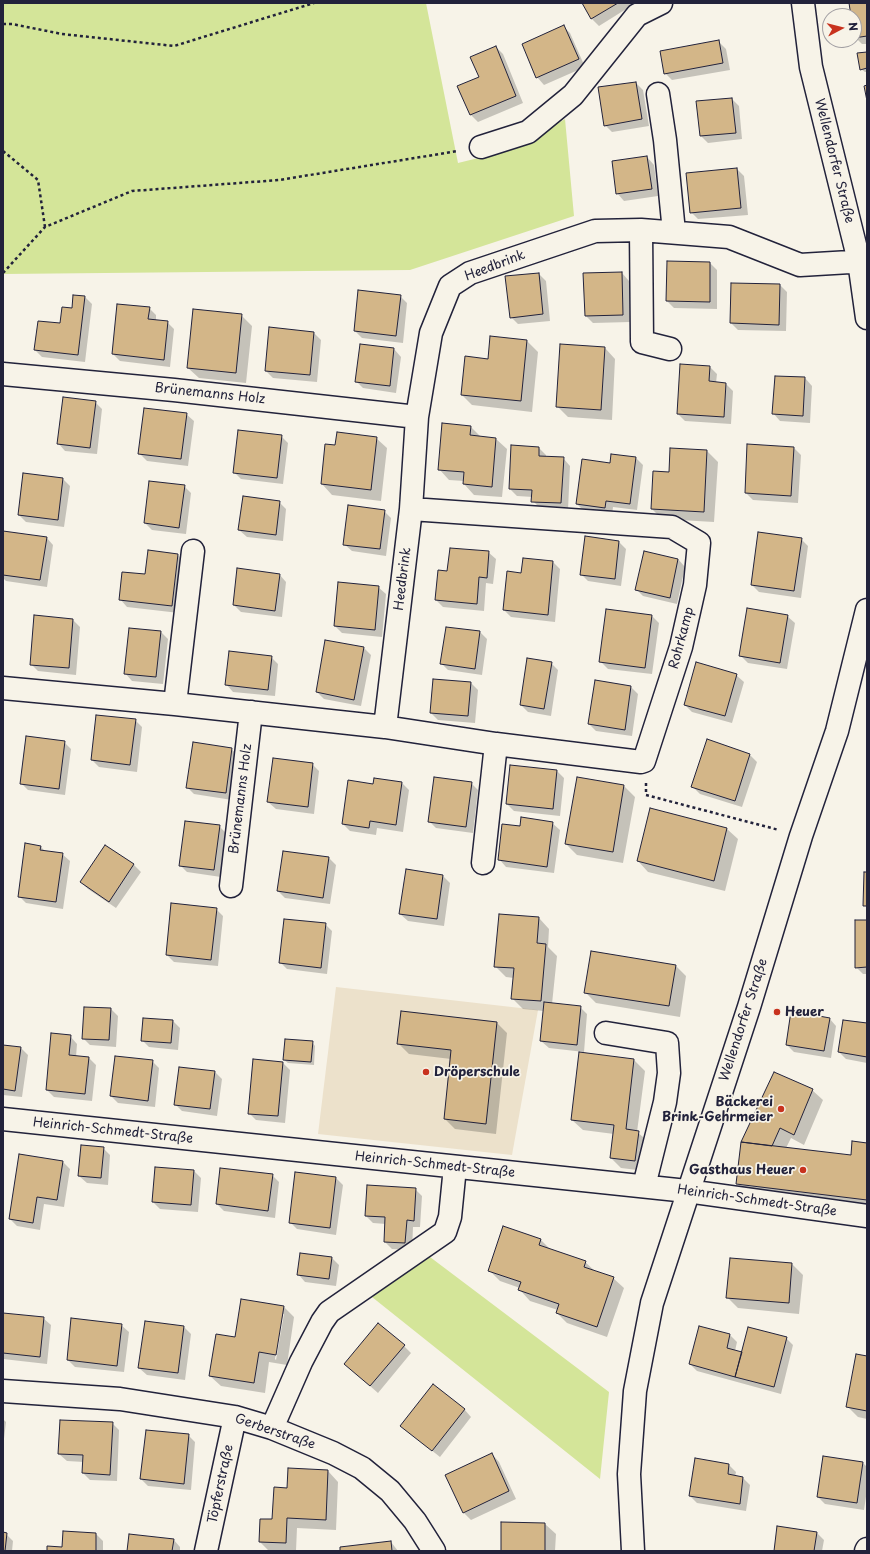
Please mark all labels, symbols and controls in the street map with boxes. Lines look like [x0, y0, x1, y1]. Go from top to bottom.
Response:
north arrow [822, 8, 862, 48]
text: N [844, 21, 862, 32]
street label: Wellendorfer Straße [811, 97, 857, 225]
street label: Heedbrink [463, 247, 527, 285]
street label: Brünemanns Holz [154, 380, 266, 408]
street label: Heedbrink [391, 547, 415, 611]
street label: Rohrkamp [666, 605, 698, 671]
street label: Brünemanns Holz [226, 743, 256, 855]
street label: Wellendorfer Straße [717, 957, 771, 1083]
place label: Heuer [785, 1004, 824, 1020]
marker: Heuer [772, 1007, 782, 1017]
place label: Dröperschule [434, 1064, 520, 1080]
marker: Dröperschule [421, 1067, 431, 1077]
place label: Bäckerei Brink-Gehrmeier [662, 1094, 773, 1125]
marker: Bäckerei Brink-Gehrmeier [776, 1104, 786, 1114]
street label: Heinrich-Schmedt-Straße [32, 1115, 194, 1147]
street label: Heinrich-Schmedt-Straße [354, 1149, 516, 1181]
place label: Gasthaus Heuer [689, 1162, 795, 1178]
marker: Gasthaus Heuer [798, 1165, 808, 1175]
street label: Heinrich-Schmedt-Straße [676, 1182, 838, 1220]
street label: Gerberstraße [233, 1411, 317, 1453]
street label: Töpferstraße [205, 1443, 237, 1525]

